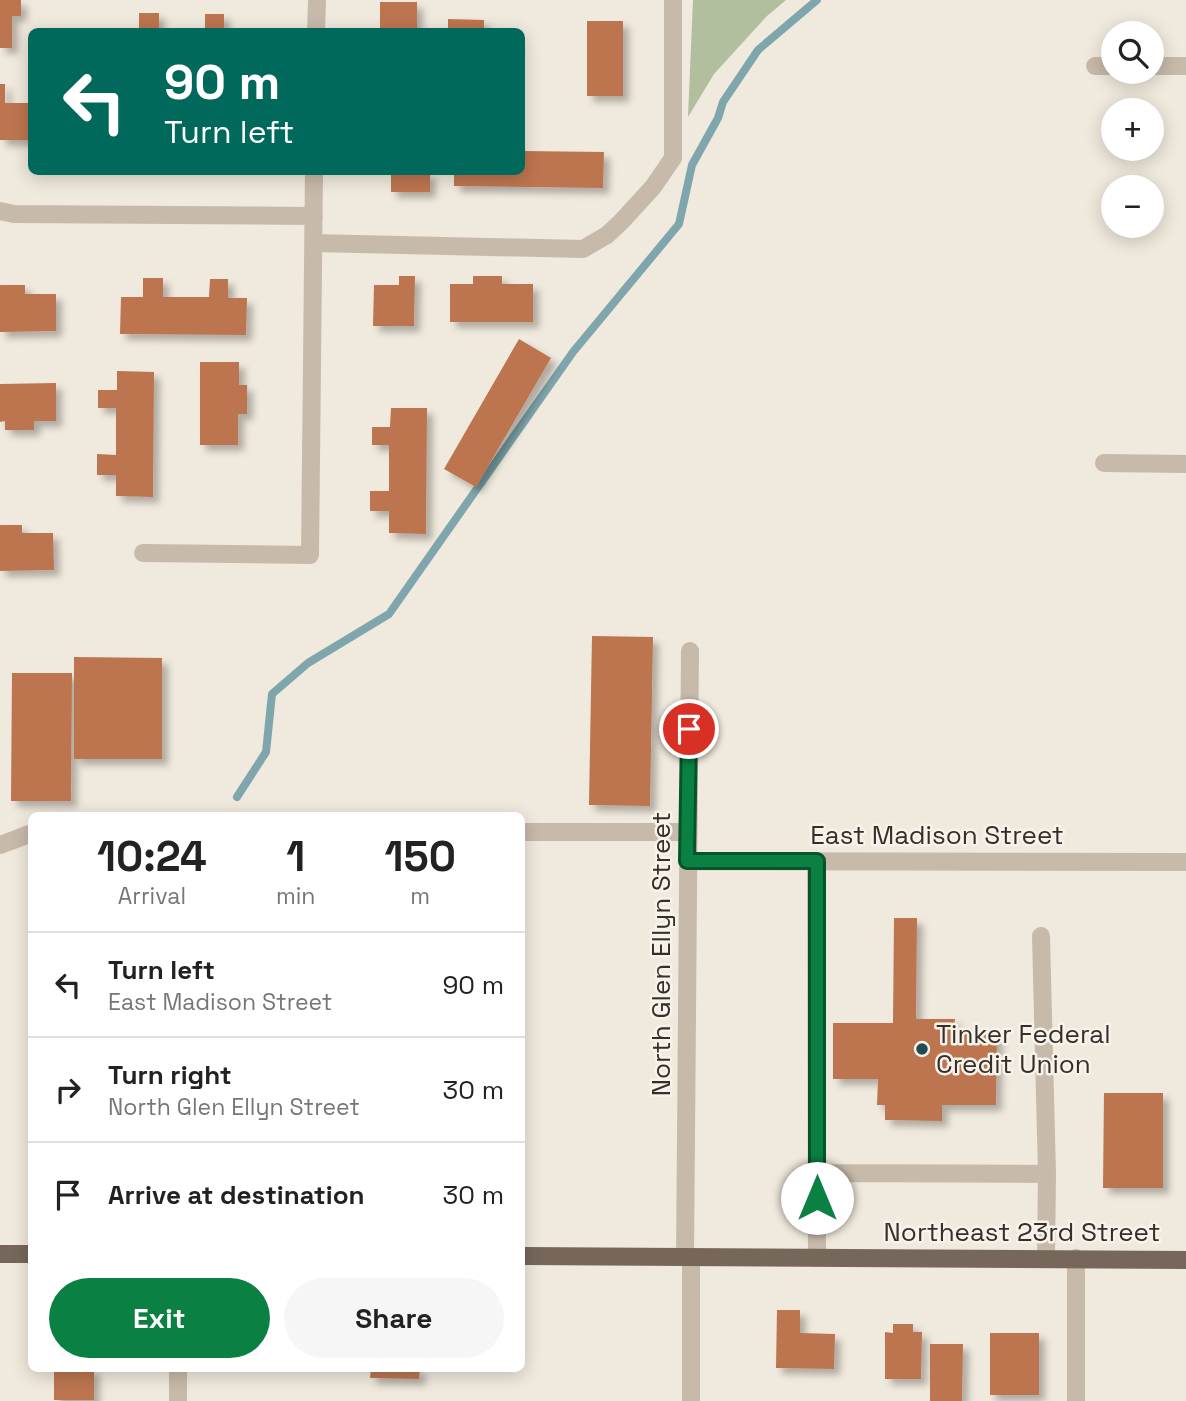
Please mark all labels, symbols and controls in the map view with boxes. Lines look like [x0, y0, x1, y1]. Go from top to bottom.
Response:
map controls [1101, 21, 1164, 238]
button: search [1101, 21, 1164, 84]
text: 90 m [164, 51, 280, 113]
icon: left [49, 56, 140, 147]
button: + [1101, 98, 1164, 161]
text: Turn left [164, 112, 294, 152]
button: − [1101, 175, 1164, 238]
pin [659, 699, 719, 759]
icon: arrive [670, 710, 708, 748]
street label: North Glen Ellyn Street [644, 812, 678, 1096]
street label: East Madison Street [810, 818, 1064, 852]
text: 10:24 [97, 830, 207, 883]
text: 1 [286, 830, 305, 883]
text: 150 [384, 830, 456, 883]
text: Arrival [118, 881, 186, 911]
text: min [276, 881, 315, 911]
text: m [410, 881, 430, 911]
text: Turn left [108, 953, 215, 987]
icon: left [49, 966, 87, 1004]
text: 90 m [442, 968, 504, 1002]
text: East Madison Street [108, 987, 332, 1017]
place label: Tinker Federal Credit Union [936, 1017, 1111, 1081]
marker: Tinker Federal Credit Union [914, 1041, 930, 1057]
text: Turn right [108, 1058, 232, 1092]
icon: right [49, 1071, 87, 1109]
text: 30 m [443, 1073, 504, 1107]
text: North Glen Ellyn Street [108, 1092, 360, 1122]
position arrow [780, 1161, 854, 1235]
icon: arrive [49, 1176, 87, 1214]
text: Arrive at destination [108, 1178, 365, 1212]
text: 30 m [443, 1178, 504, 1212]
street label: Northeast 23rd Street [884, 1215, 1160, 1249]
button: Exit [49, 1278, 270, 1358]
button: Share [284, 1278, 504, 1358]

